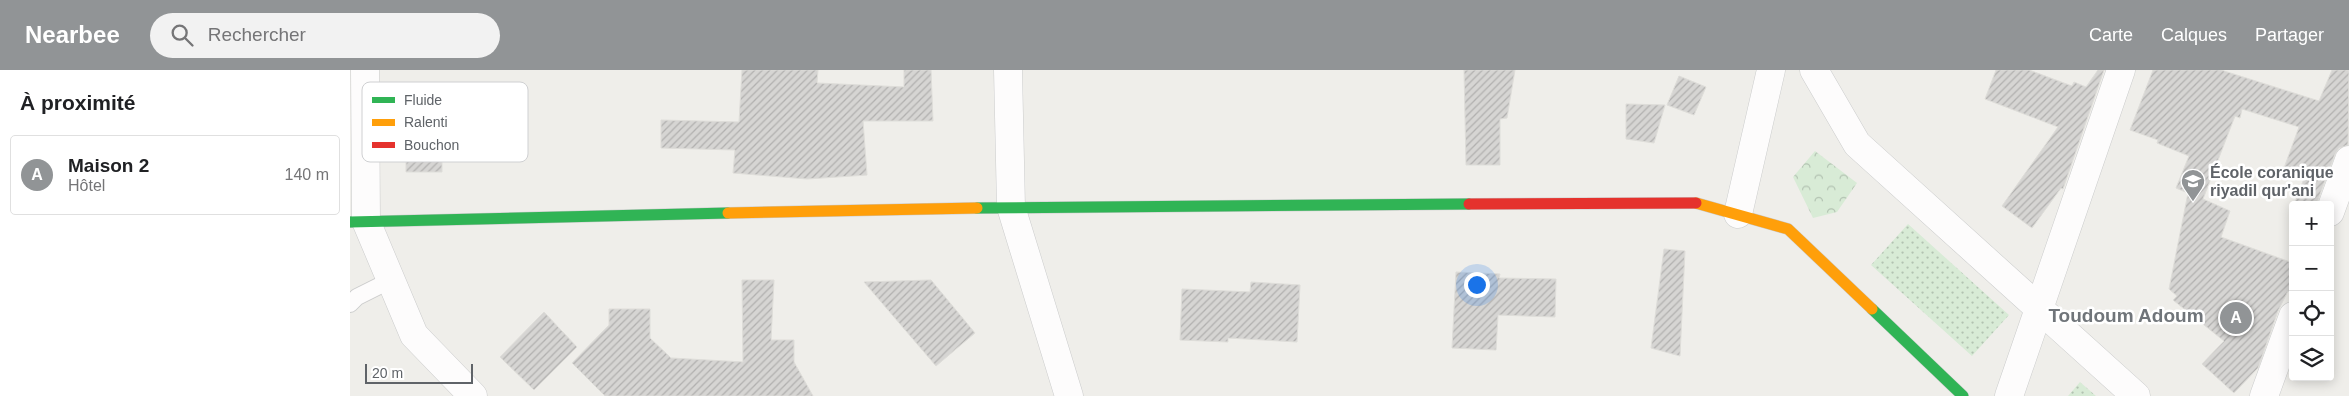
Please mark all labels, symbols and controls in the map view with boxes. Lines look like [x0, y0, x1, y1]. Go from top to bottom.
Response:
search box [150, 13, 500, 58]
text: Nearbee [25, 21, 120, 48]
icon: search [168, 21, 196, 49]
text: Rechercher [208, 24, 306, 45]
text: Carte [2089, 25, 2133, 45]
text: Calques [2161, 25, 2227, 45]
text: Partager [2255, 25, 2324, 45]
legend [362, 82, 528, 162]
text: À proximité [20, 91, 136, 114]
text: Fluide [404, 92, 442, 108]
text: Ralenti [404, 114, 448, 130]
text: Bouchon [404, 137, 459, 153]
text: Maison 2 [68, 155, 149, 176]
place label: École coranique riyadil qur'ani [2210, 163, 2334, 199]
text: A [31, 166, 43, 183]
text: 140 m [285, 166, 329, 183]
school or university icon: École coranique riyadil qur'ani [2180, 168, 2206, 202]
text: Hôtel [68, 177, 105, 194]
map controls [2289, 201, 2334, 381]
button: + [2289, 201, 2334, 246]
button: − [2289, 246, 2334, 291]
your location [1464, 272, 1490, 298]
button: locate [2289, 291, 2334, 336]
pin: A [2220, 299, 2252, 337]
district label: Toudoum Adoum [2048, 305, 2204, 326]
button: layers [2289, 336, 2334, 381]
scale bar [365, 361, 472, 384]
text: 20 m [372, 365, 403, 381]

